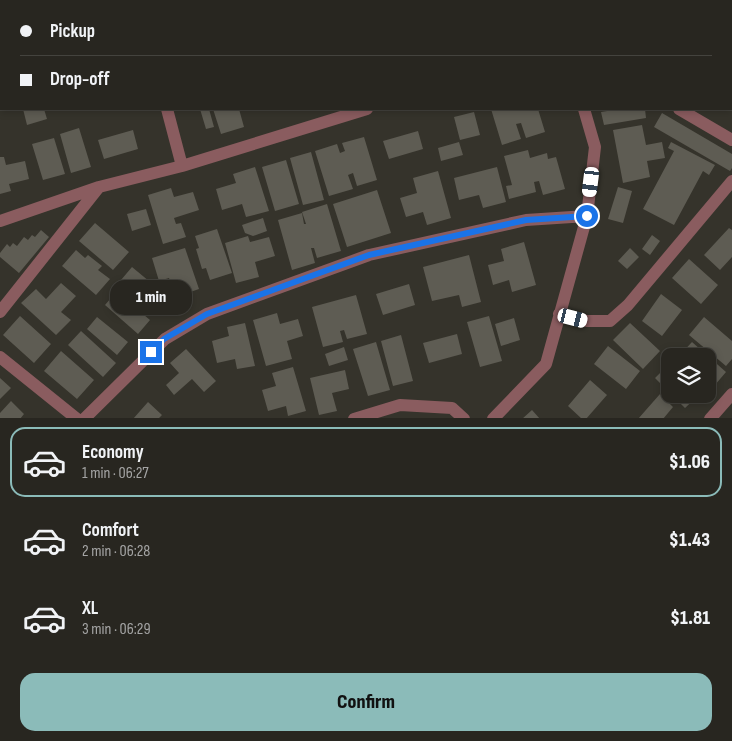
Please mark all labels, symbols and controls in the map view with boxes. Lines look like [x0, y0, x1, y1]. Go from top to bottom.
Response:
text: Pickup [50, 20, 95, 43]
text: Drop-off [50, 68, 110, 91]
car [581, 166, 600, 198]
route start [576, 205, 598, 227]
callout: 1 min [110, 280, 192, 314]
text: 1 min [136, 288, 166, 307]
car [556, 307, 589, 329]
route end [140, 341, 162, 363]
map controls [661, 348, 716, 403]
button: layers [661, 348, 716, 403]
icon: car [22, 440, 67, 485]
text: Economy [82, 441, 144, 464]
text: $1.06 [669, 451, 710, 474]
text: 1 min · 06:27 [82, 464, 149, 483]
icon: car [22, 518, 67, 563]
text: Comfort [82, 519, 139, 542]
text: $1.43 [669, 529, 710, 552]
text: 2 min · 06:28 [82, 542, 150, 561]
icon: car [22, 596, 67, 641]
text: XL [82, 597, 98, 620]
text: $1.81 [670, 607, 710, 630]
text: 3 min · 06:29 [82, 620, 150, 639]
button: Confirm [20, 673, 712, 731]

